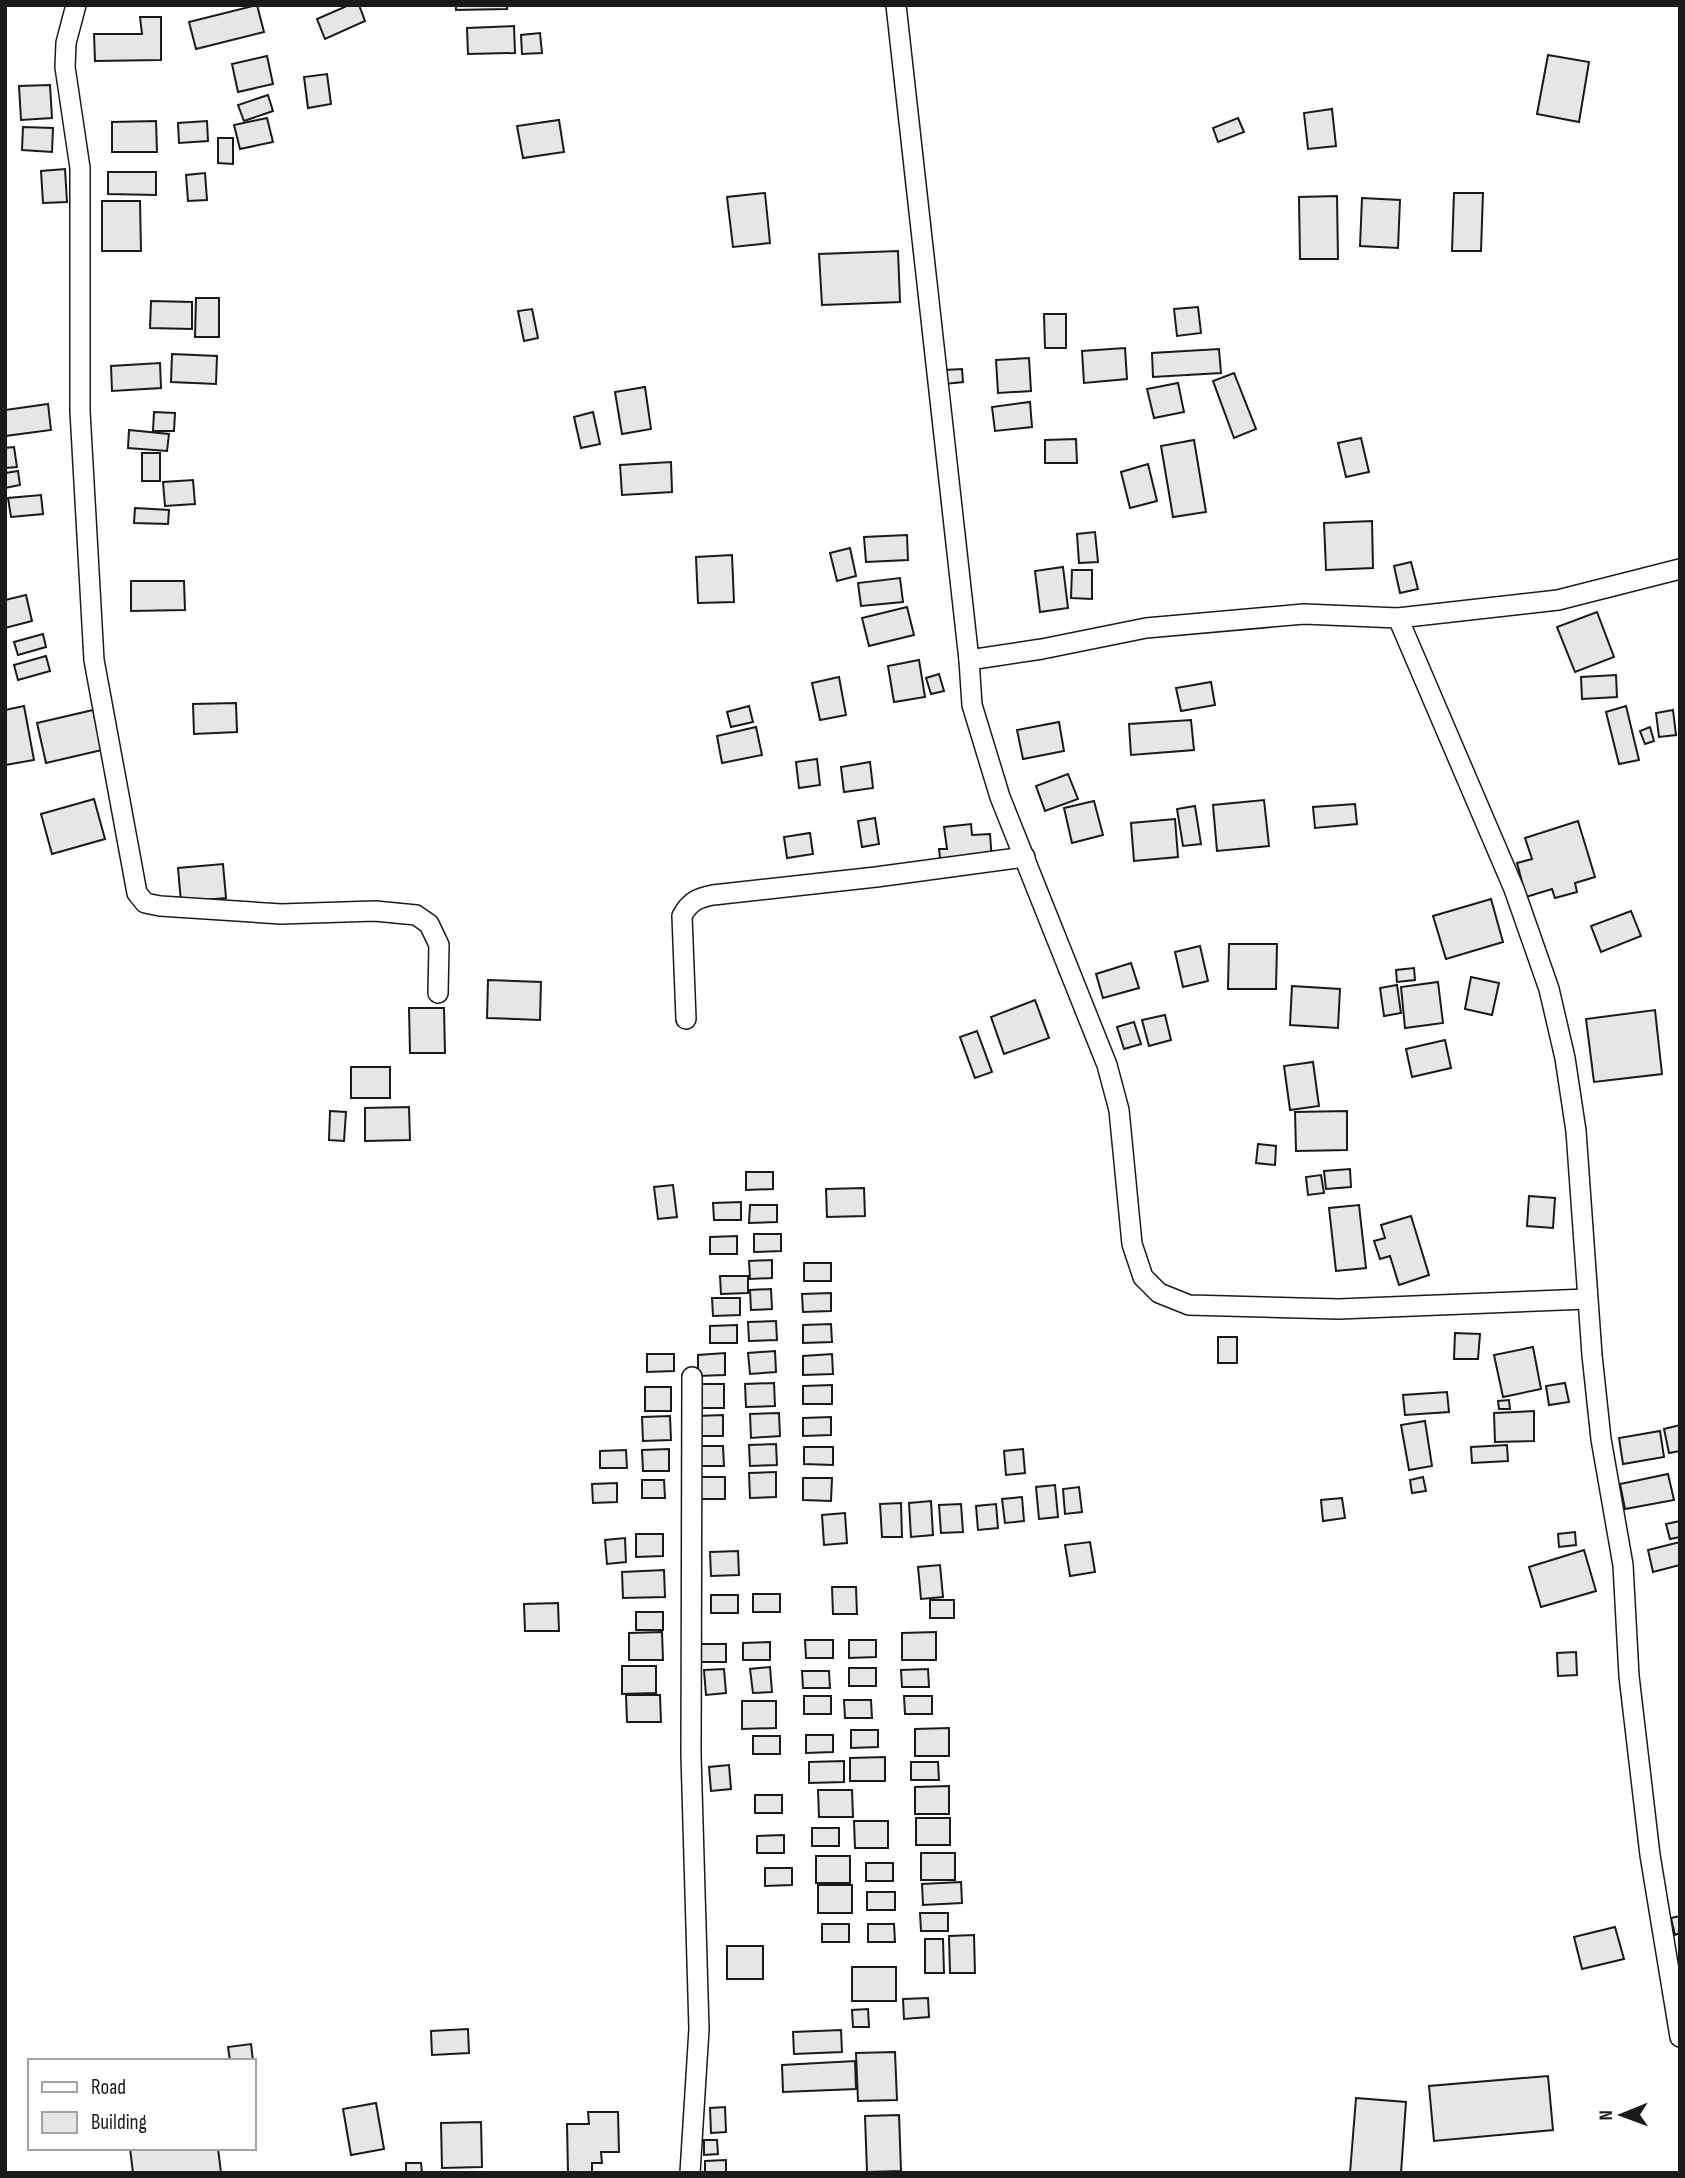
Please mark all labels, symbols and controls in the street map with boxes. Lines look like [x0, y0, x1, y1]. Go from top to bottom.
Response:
legend [28, 2059, 256, 2150]
text: Road [91, 2075, 126, 2100]
north arrow [1587, 2080, 1657, 2150]
text: Building [91, 2110, 147, 2135]
text: N [1595, 2110, 1618, 2121]

